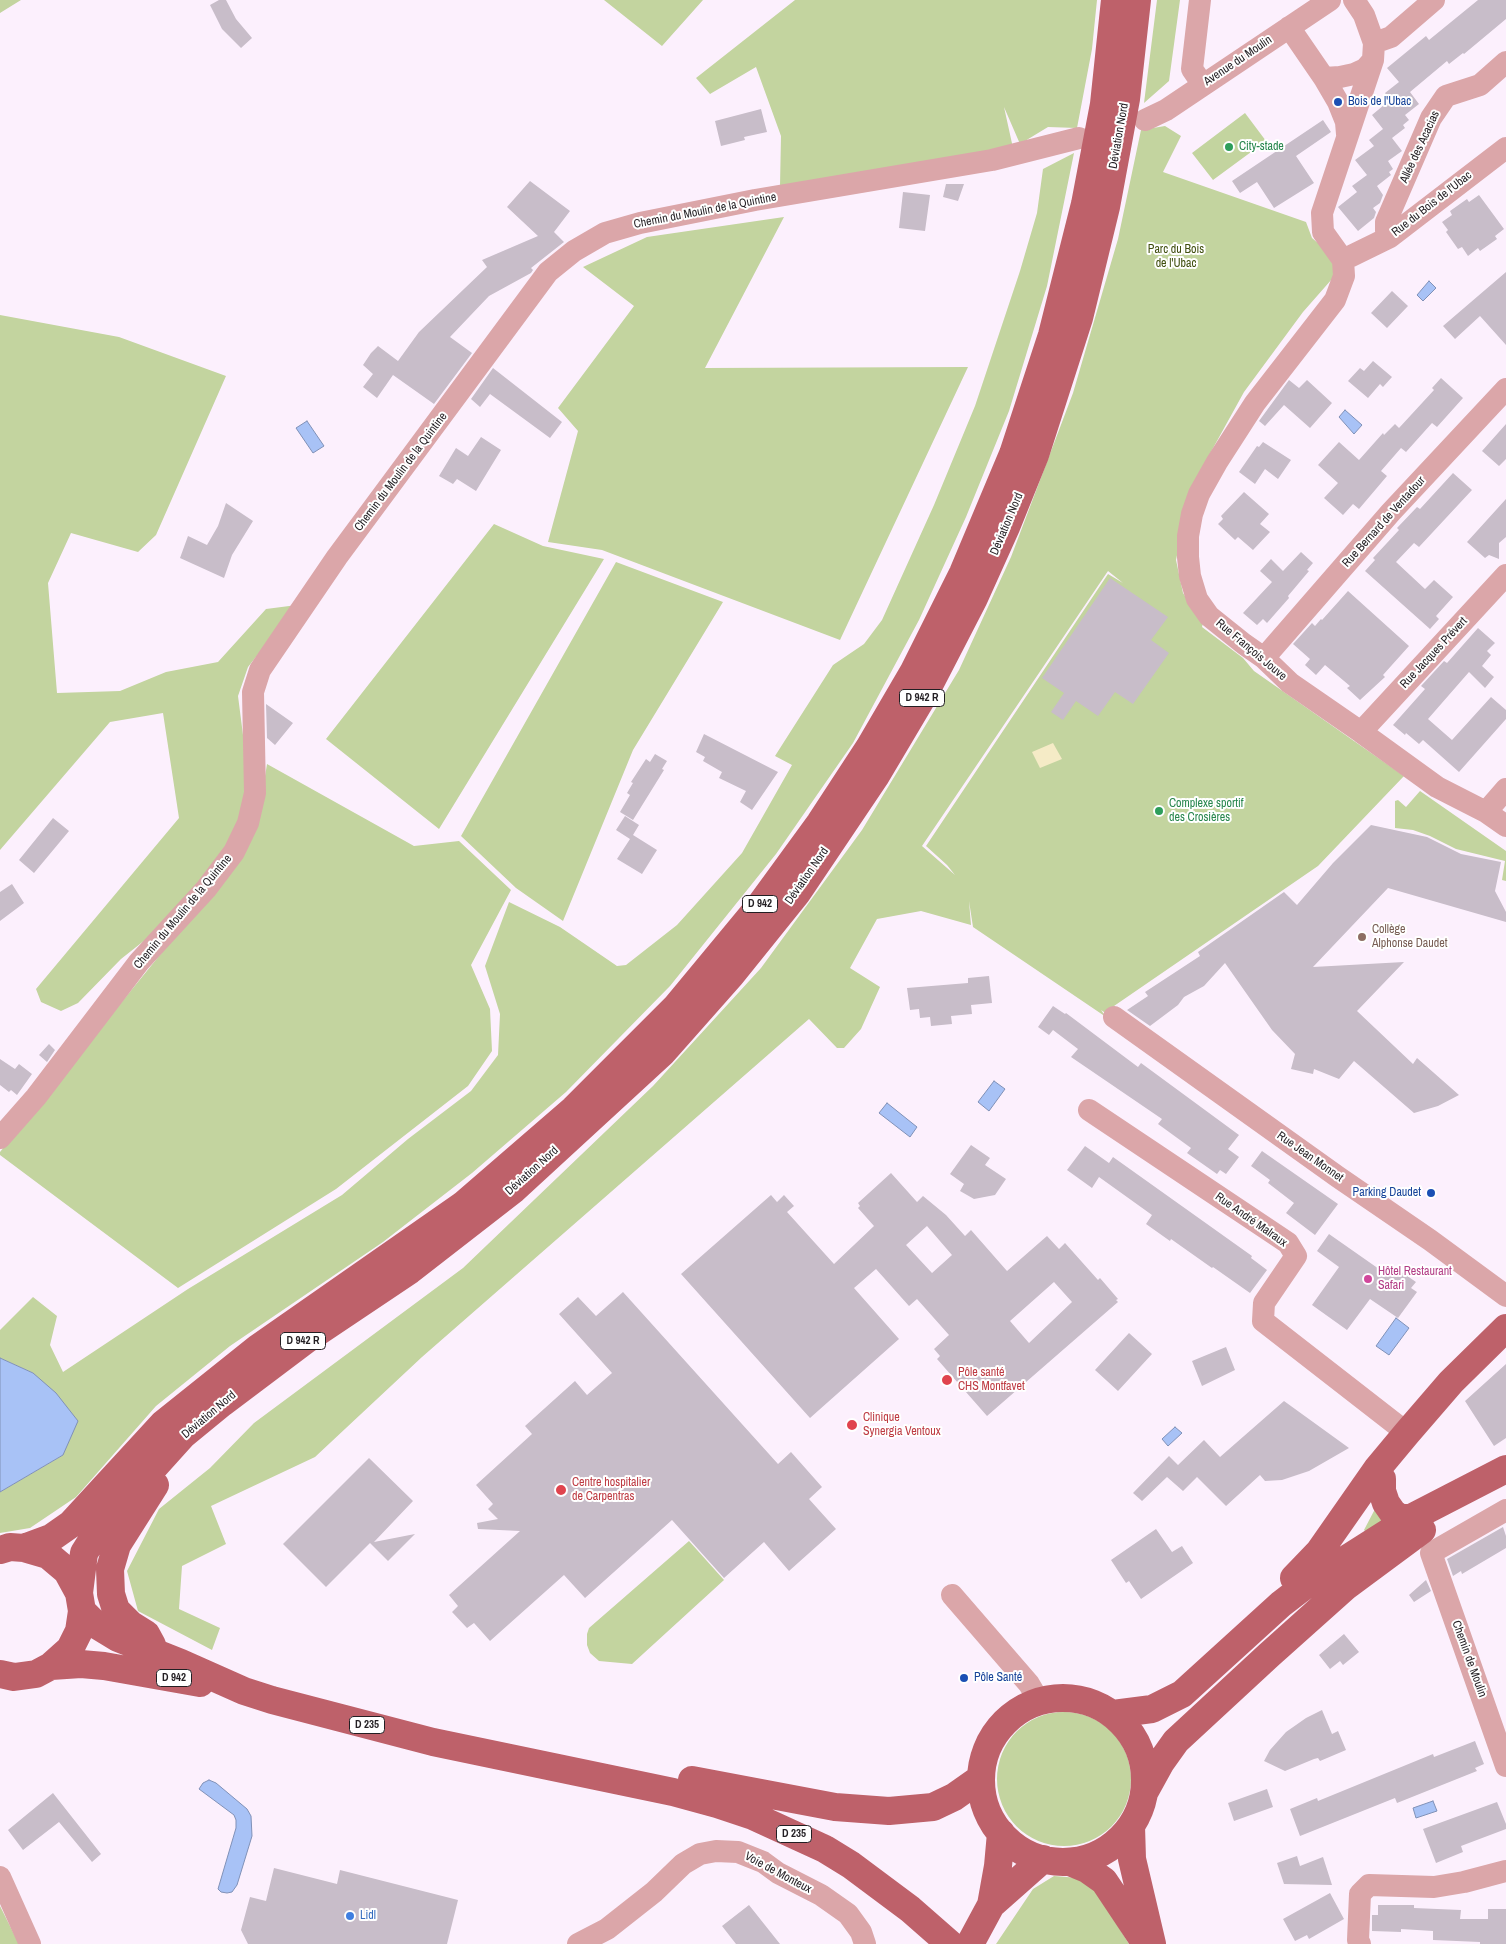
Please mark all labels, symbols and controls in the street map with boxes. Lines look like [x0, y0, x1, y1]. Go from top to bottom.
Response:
street label: Avenue du Moulin [1201, 33, 1275, 89]
place label: Bois de l'Ubac [1348, 95, 1411, 109]
marker: Bois de l'Ubac [1332, 96, 1344, 108]
street label: Déviation Nord [1106, 102, 1132, 170]
street label: Allée des Acacias [1397, 109, 1443, 185]
place label: City-stade [1239, 140, 1284, 154]
marker: City-stade [1223, 141, 1235, 153]
street label: Rue du Bois de l'Ubac [1389, 168, 1475, 240]
street label: Chemin du Moulin de la Quintine [632, 190, 778, 232]
park label: Parc du Bois de l'Ubac [1148, 243, 1204, 271]
street label: Chemin du Moulin de la Quintine [352, 410, 450, 534]
street label: Rue Bernard de Ventadour [1339, 474, 1429, 570]
street label: Déviation Nord [987, 491, 1027, 557]
street label: Rue Jacques Prévert [1397, 614, 1471, 692]
street label: Rue François Jouve [1213, 616, 1289, 684]
road number: D 942 R [900, 690, 944, 706]
place label: Complexe sportif des Crosières [1169, 797, 1243, 825]
marker: Complexe sportif des Crosières [1153, 805, 1165, 817]
street label: Déviation Nord [782, 845, 832, 907]
street label: Chemin du Moulin de la Quintine [131, 852, 235, 972]
road number: D 942 [742, 896, 778, 912]
place label: Collège Alphonse Daudet [1372, 923, 1447, 951]
marker: Collège Alphonse Daudet [1356, 931, 1368, 943]
street label: Rue Jean Monnet [1274, 1129, 1346, 1185]
street label: Déviation Nord [503, 1144, 561, 1198]
place label: Parking Daudet [1353, 1186, 1421, 1200]
marker: Parking Daudet [1425, 1187, 1437, 1199]
street label: Rue André Malraux [1212, 1190, 1290, 1250]
place label: Hôtel Restaurant Safari [1378, 1265, 1452, 1293]
marker: Hôtel Restaurant Safari [1362, 1273, 1374, 1285]
road number: D 942 R [280, 1332, 326, 1350]
place label: Pôle santé CHS Montfavet [958, 1366, 1025, 1394]
marker: Pôle santé CHS Montfavet [940, 1373, 954, 1387]
street label: Déviation Nord [179, 1388, 239, 1442]
place label: Clinique Synergia Ventoux [863, 1411, 941, 1439]
marker: Clinique Synergia Ventoux [845, 1418, 859, 1432]
place label: Centre hospitalier de Carpentras [572, 1476, 650, 1504]
marker: Centre hospitalier de Carpentras [554, 1483, 568, 1497]
street label: Chemin de Moulin [1448, 1619, 1490, 1699]
road number: D 942 [156, 1670, 192, 1686]
place label: Pôle Santé [974, 1671, 1022, 1685]
marker: Pôle Santé [958, 1672, 970, 1684]
road number: D 235 [350, 1716, 384, 1734]
road number: D 235 [776, 1826, 812, 1842]
street label: Voie de Monteux [742, 1849, 814, 1897]
place label: Lidl [360, 1909, 376, 1923]
marker: Lidl [344, 1910, 356, 1922]

